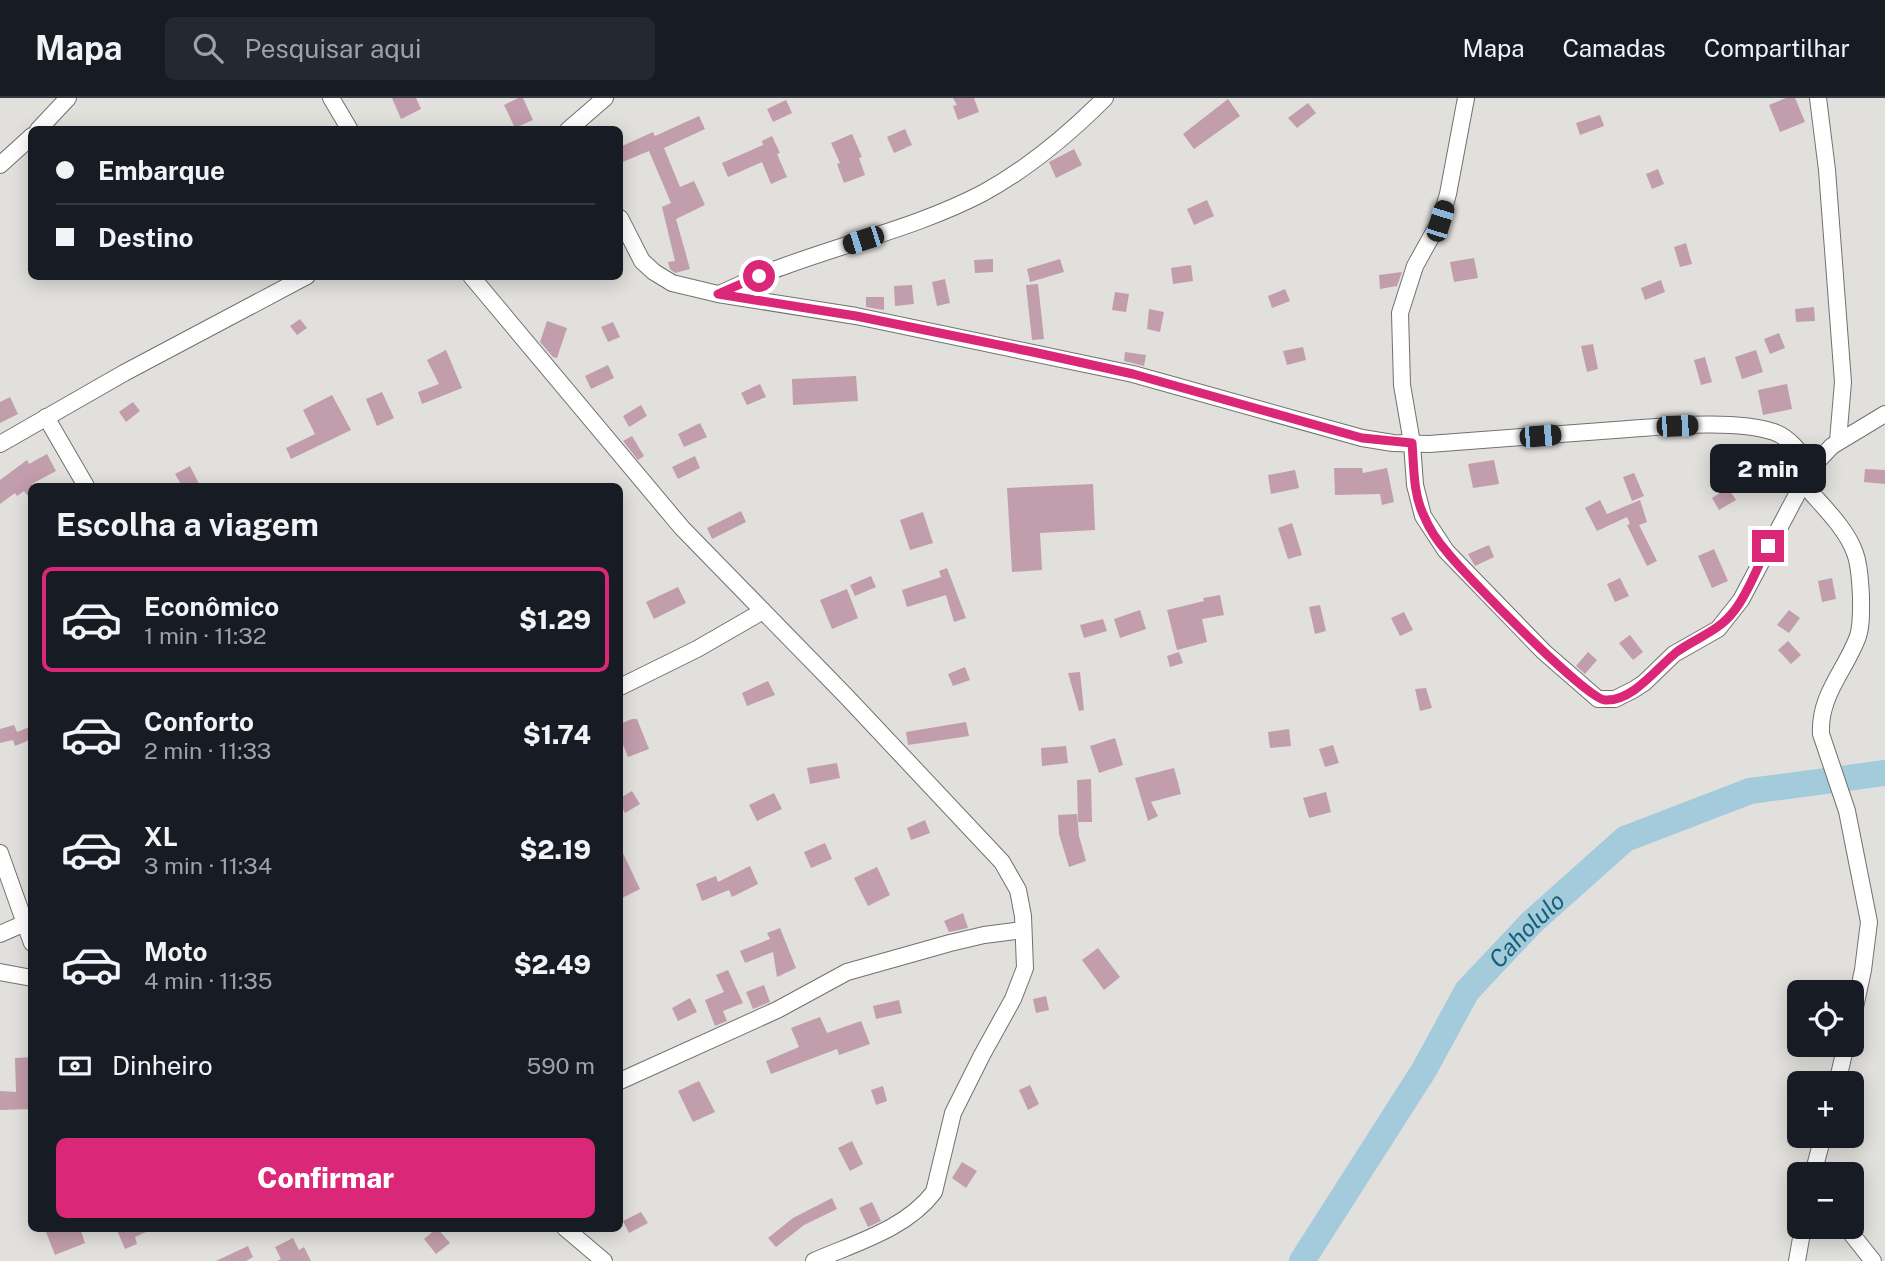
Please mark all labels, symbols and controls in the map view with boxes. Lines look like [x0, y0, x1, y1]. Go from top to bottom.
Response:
search box [165, 17, 655, 80]
text: Mapa [35, 29, 123, 67]
icon: search [189, 29, 227, 67]
text: Pesquisar aqui [245, 33, 421, 64]
text: Mapa [1463, 34, 1524, 62]
text: Camadas [1562, 34, 1666, 62]
text: Compartilhar [1704, 34, 1850, 62]
text: Embarque [98, 155, 225, 186]
car [1424, 198, 1457, 244]
text: Destino [98, 222, 194, 253]
car [840, 224, 887, 256]
route start [743, 260, 775, 292]
car [1656, 415, 1699, 437]
car [1519, 424, 1562, 448]
callout: 2 min [1710, 444, 1826, 494]
text: 2 min [1737, 455, 1799, 482]
text: Escolha a viagem [56, 506, 319, 543]
route end [1752, 530, 1784, 562]
icon: car [60, 588, 123, 651]
text: Econômico [144, 591, 279, 622]
text: $1.29 [519, 604, 591, 635]
text: 1 min · 11:32 [144, 622, 266, 649]
icon: car [60, 703, 123, 766]
text: Conforto [144, 706, 254, 737]
text: $1.74 [523, 719, 591, 750]
text: 2 min · 11:33 [144, 737, 271, 764]
icon: car [60, 818, 123, 881]
text: XL [144, 821, 178, 852]
text: $2.19 [520, 834, 591, 865]
text: 3 min · 11:34 [144, 852, 272, 879]
water label: Caholulo [1483, 886, 1570, 973]
icon: car [60, 933, 123, 996]
text: Moto [144, 936, 207, 967]
text: $2.49 [514, 949, 591, 980]
text: 4 min · 11:35 [144, 967, 273, 994]
map controls [1787, 980, 1864, 1239]
button: locate [1787, 980, 1864, 1057]
icon: cash [56, 1047, 94, 1085]
text: Dinheiro [112, 1050, 213, 1081]
text: 590 m [526, 1052, 595, 1079]
button: + [1787, 1071, 1864, 1148]
button: Confirmar [56, 1138, 595, 1218]
button: − [1787, 1162, 1864, 1239]

